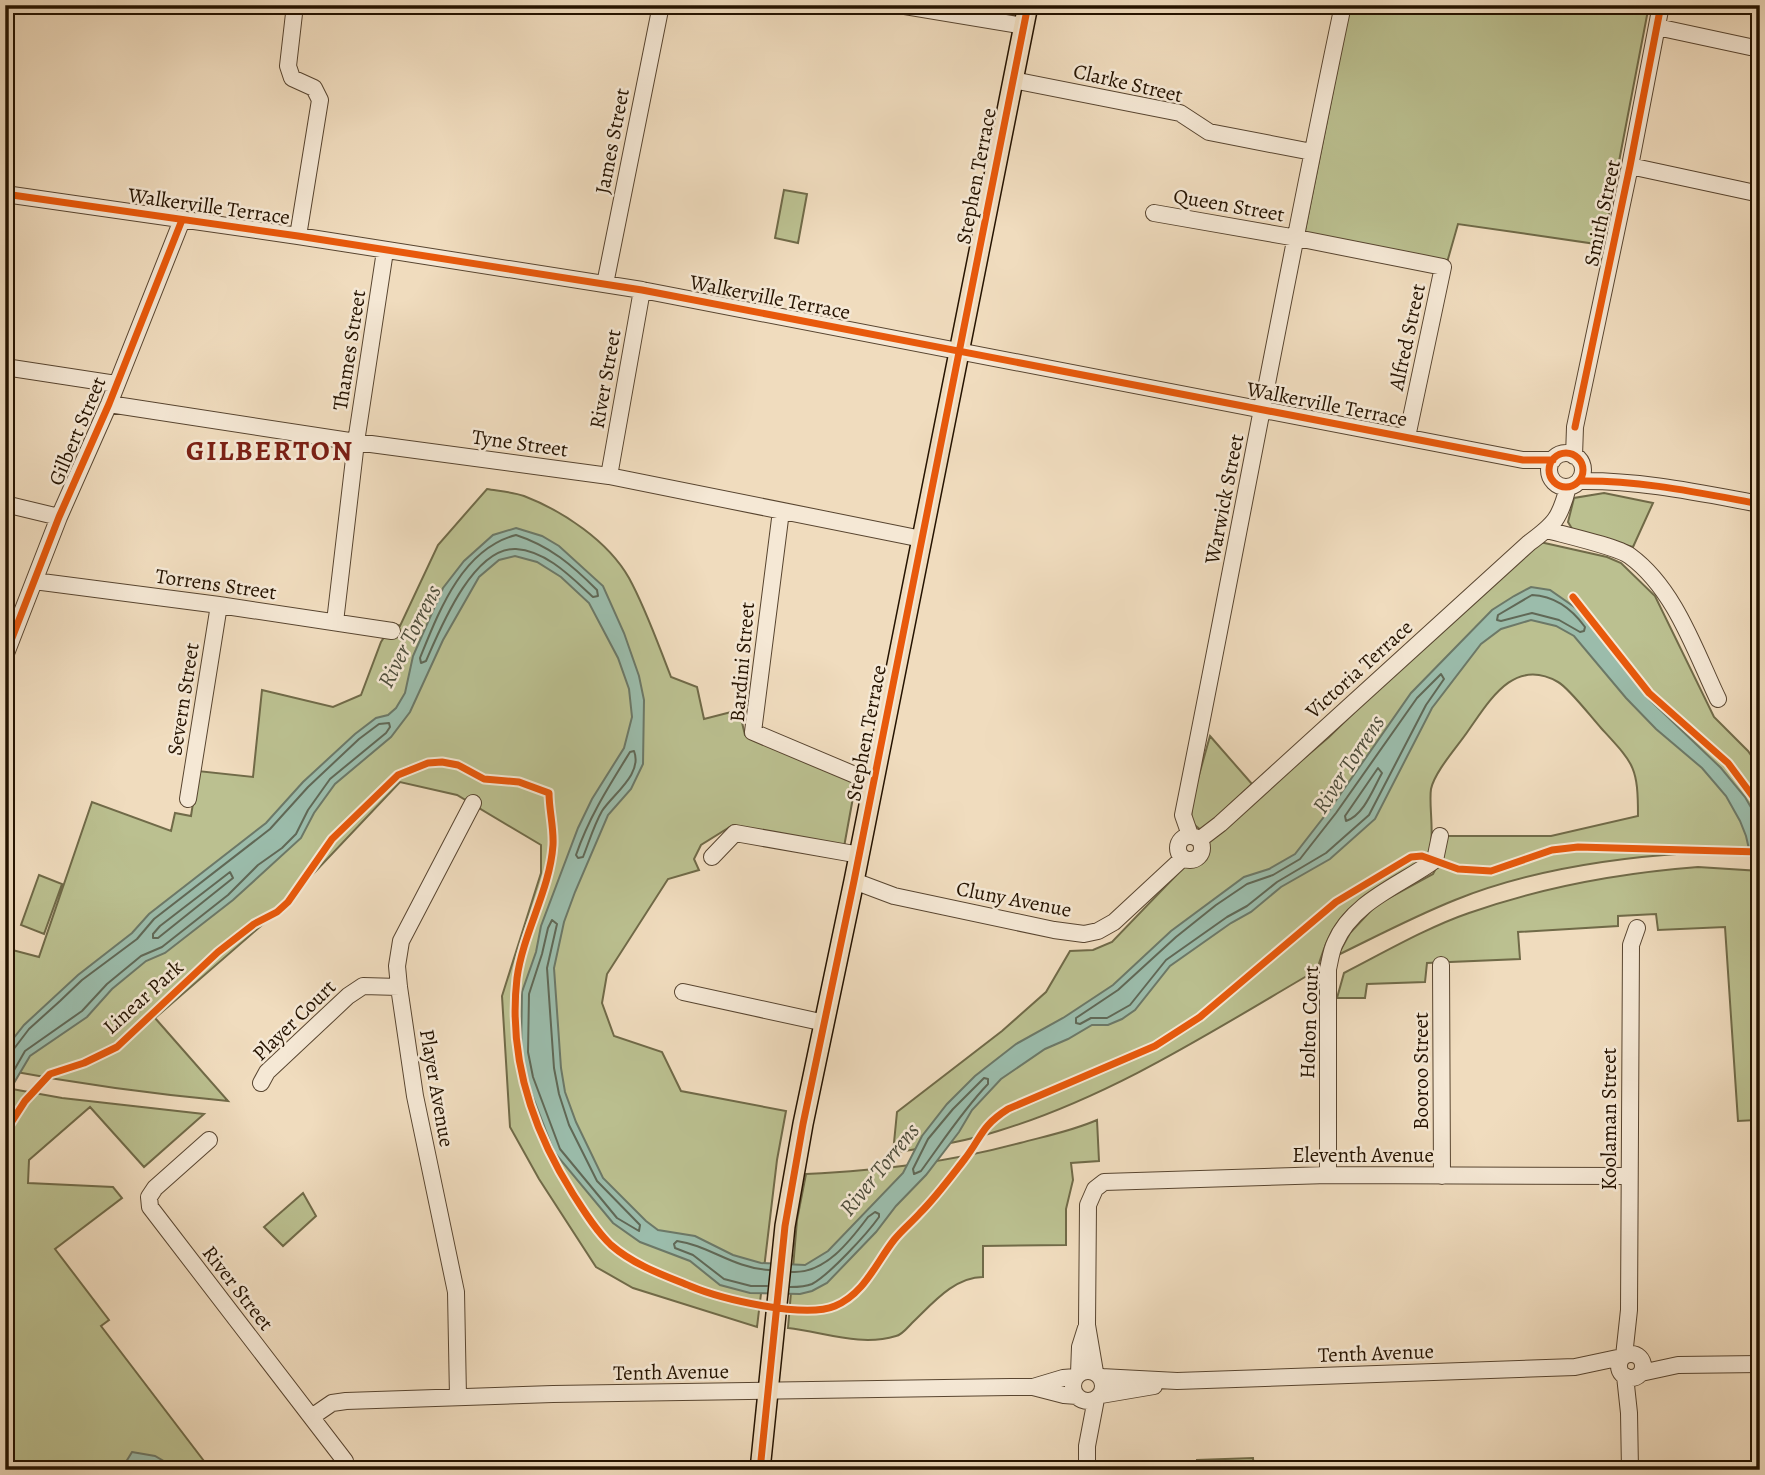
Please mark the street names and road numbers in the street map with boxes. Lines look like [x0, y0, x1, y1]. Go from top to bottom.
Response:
street label: Clarke Street [1071, 57, 1185, 109]
street label: James Street [588, 86, 636, 196]
street label: Stephen Terrace [949, 106, 1003, 246]
street label: Smith Street [1577, 157, 1627, 269]
street label: Walkerville Terrace [125, 181, 292, 231]
street label: Queen Street [1171, 181, 1287, 229]
street label: Walkerville Terrace [686, 268, 853, 326]
street label: Alfred Street [1382, 281, 1432, 394]
street label: Thames Street [326, 288, 372, 412]
street label: River Street [582, 327, 628, 431]
street label: Gilbert Street [42, 372, 112, 490]
street label: Walkerville Terrace [1243, 375, 1410, 433]
street label: Tyne Street [470, 422, 570, 464]
street label: Warwick Street [1197, 432, 1250, 567]
street label: Torrens Street [154, 562, 278, 606]
street label: Bardini Street [723, 601, 761, 723]
street label: Victoria Terrace [1299, 613, 1419, 725]
street label: Severn Street [160, 641, 206, 757]
street label: Stephen Terrace [839, 663, 893, 803]
street label: Cluny Avenue [954, 874, 1074, 924]
street label: Linear Park [97, 953, 190, 1040]
street label: Holton Court [1293, 965, 1325, 1079]
street label: Player Court [246, 973, 342, 1067]
street label: Booroo Street [1407, 1012, 1435, 1130]
street label: Player Avenue [413, 1027, 461, 1149]
street label: Koolaman Street [1595, 1047, 1623, 1190]
street label: Eleventh Avenue [1292, 1141, 1434, 1169]
street label: River Street [196, 1240, 280, 1336]
street label: Tenth Avenue [1318, 1337, 1434, 1369]
street label: Tenth Avenue [613, 1357, 729, 1387]

